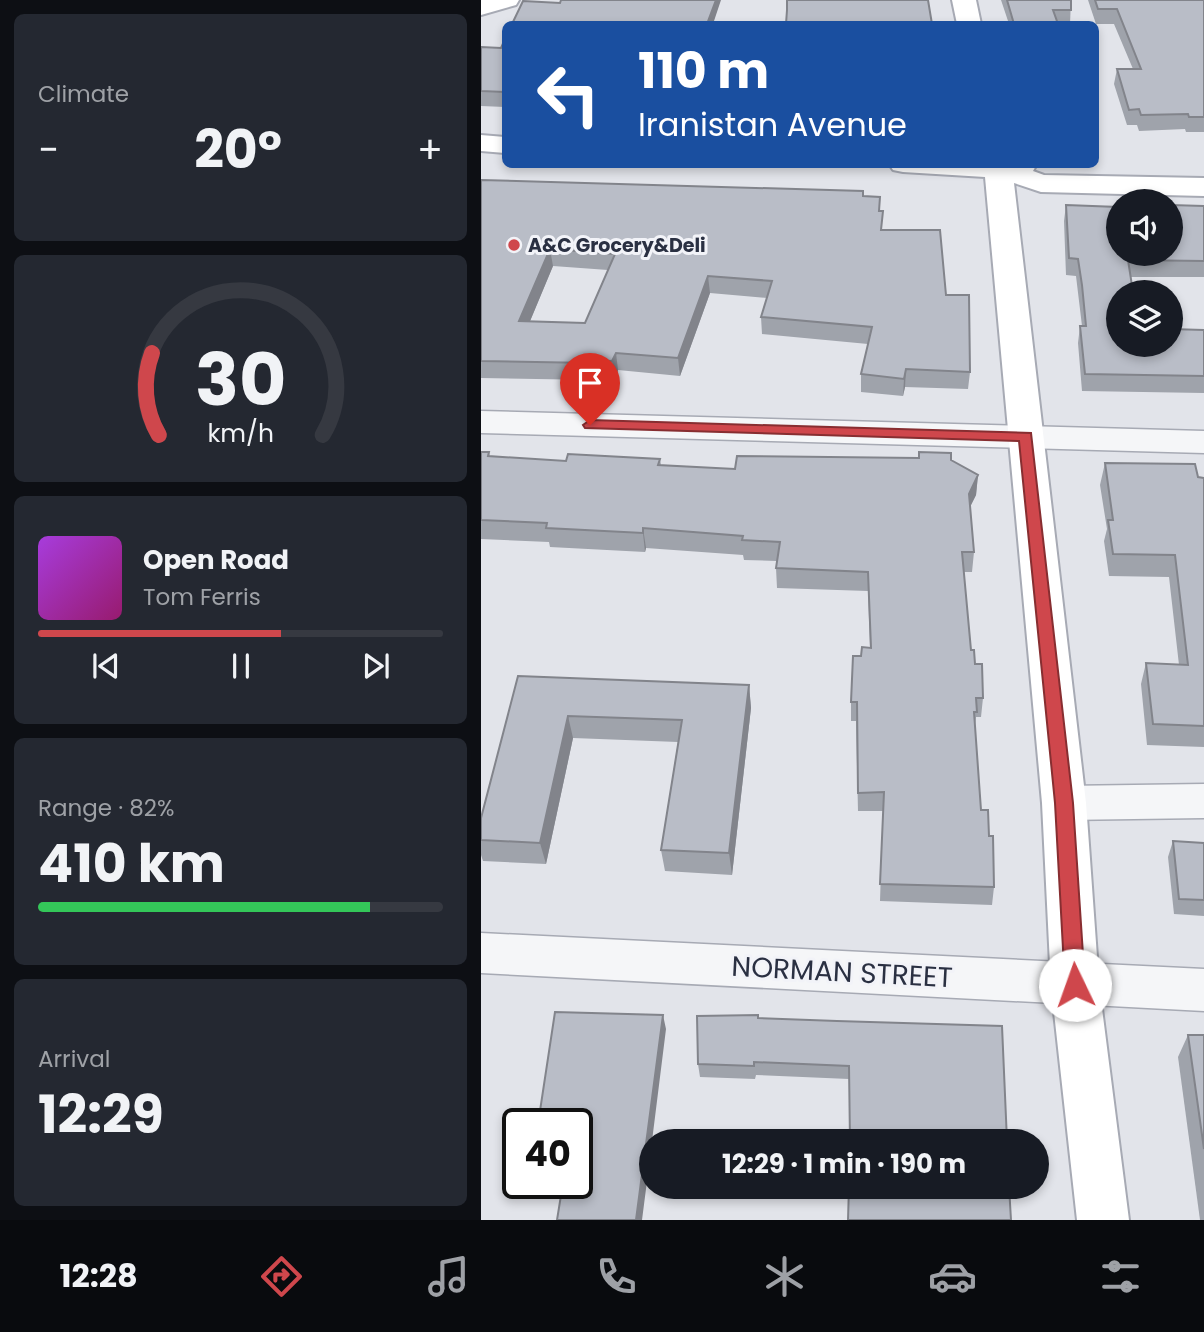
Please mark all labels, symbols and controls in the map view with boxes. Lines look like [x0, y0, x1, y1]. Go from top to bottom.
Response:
text: 110 m [638, 37, 769, 105]
icon: left [523, 49, 614, 140]
text: Climate [38, 78, 129, 110]
text: Iranistan Avenue [638, 102, 907, 147]
text: 20° [194, 113, 282, 186]
text: − [38, 123, 59, 176]
text: + [417, 123, 443, 176]
map controls [1106, 189, 1183, 357]
button: sound [1106, 189, 1183, 266]
place label: A&C Grocery&Deli [528, 232, 706, 259]
marker: A&C Grocery&Deli [506, 237, 522, 253]
button: layers [1106, 280, 1183, 357]
text: 30 [195, 329, 286, 430]
pin [560, 353, 620, 425]
icon: arrive [571, 364, 609, 402]
text: km/h [207, 416, 274, 451]
text: Open Road [143, 542, 289, 578]
text: Tom Ferris [143, 581, 261, 613]
icon: previous [87, 647, 125, 685]
icon: pause [222, 647, 260, 685]
icon: next [357, 647, 395, 685]
text: Range · 82% [38, 792, 174, 824]
text: 410 km [38, 827, 225, 900]
street label: NORMAN STREET [730, 947, 954, 997]
position arrow [1038, 948, 1112, 1022]
text: Arrival [38, 1043, 110, 1075]
text: 12:29 [38, 1078, 164, 1151]
speed limit sign: 40 [502, 1108, 593, 1199]
text: 12:29 · 1 min · 190 m [722, 1146, 966, 1182]
icon: directions [257, 1252, 306, 1301]
icon: music [424, 1252, 473, 1301]
icon: phone [592, 1252, 641, 1301]
icon: climate [760, 1252, 809, 1301]
icon: car [928, 1252, 977, 1301]
icon: filters [1096, 1252, 1145, 1301]
text: 12:28 [59, 1253, 138, 1298]

